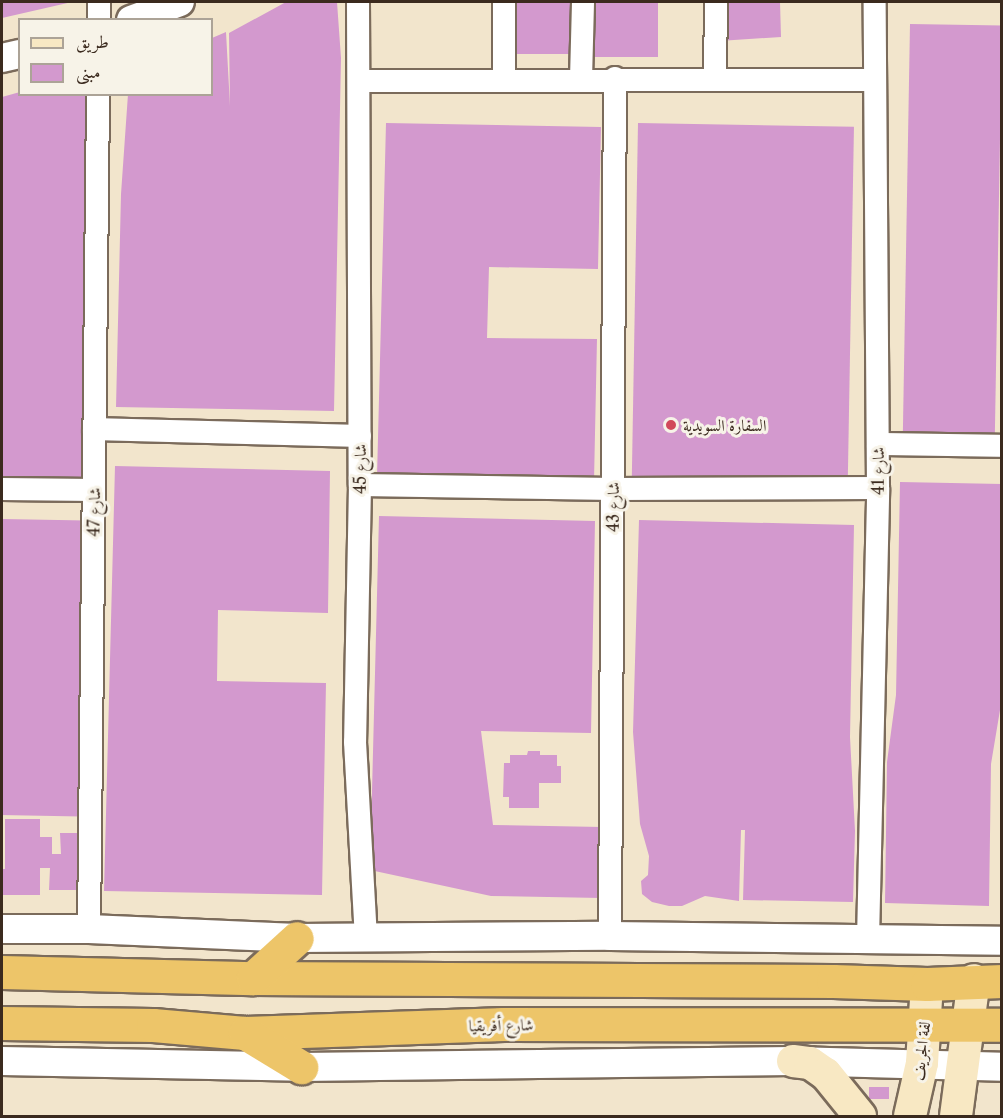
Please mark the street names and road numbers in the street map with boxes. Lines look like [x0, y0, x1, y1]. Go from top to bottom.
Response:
street label: شارع 45 [350, 444, 370, 494]
street label: شارع 41 [868, 447, 888, 495]
street label: شارع 43 [603, 482, 623, 532]
street label: شارع 47 [84, 487, 104, 537]
street label: شارع أفريقيا [469, 1015, 533, 1035]
street label: لفة الجريف [908, 1020, 934, 1082]

